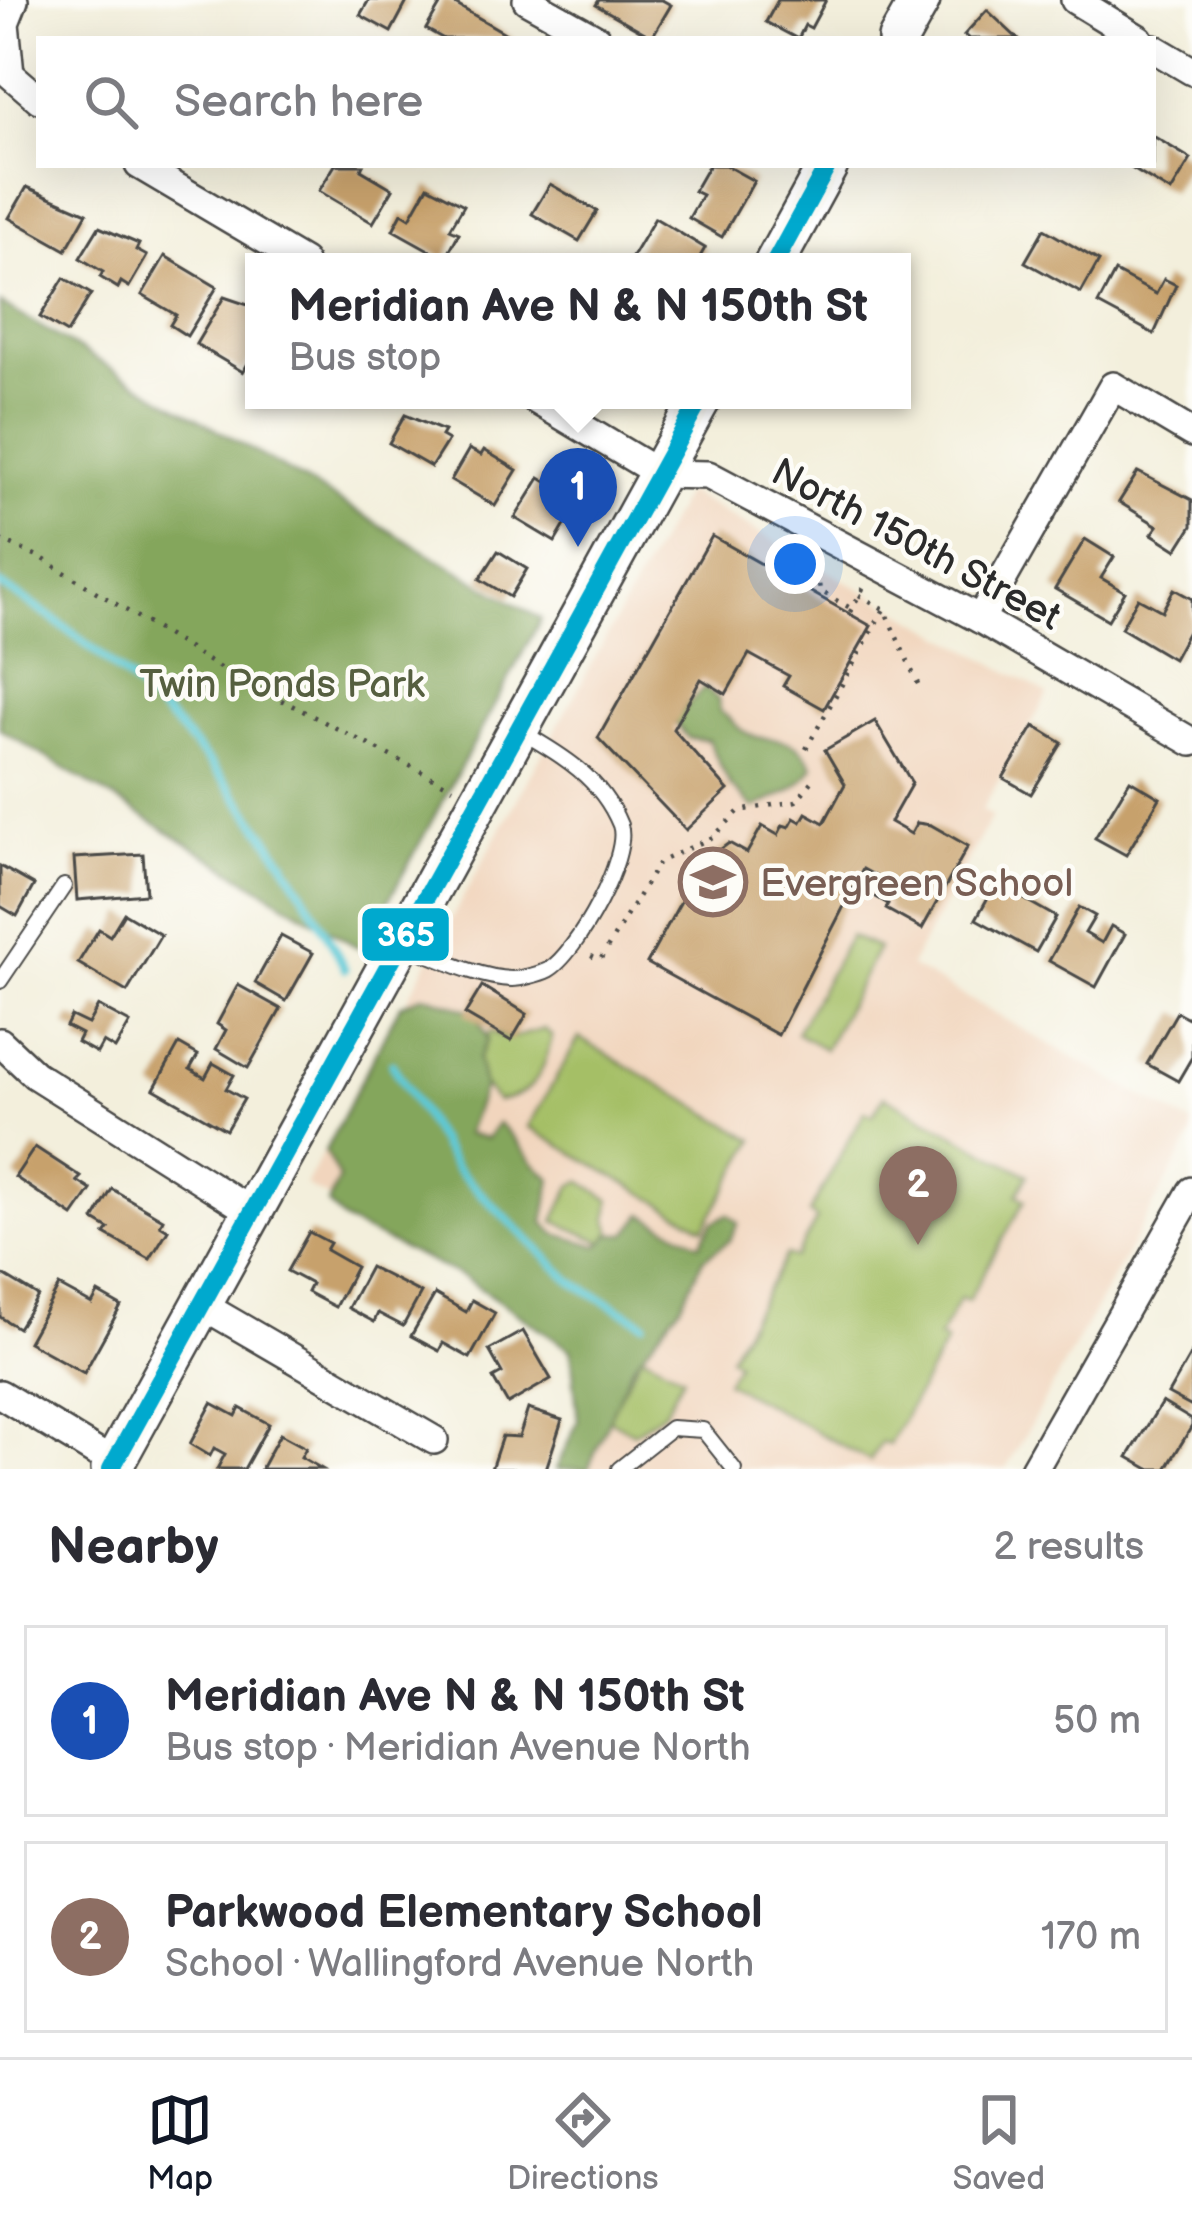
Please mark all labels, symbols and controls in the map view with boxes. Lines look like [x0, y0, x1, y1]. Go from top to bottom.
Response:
search box [36, 36, 1156, 168]
icon: search [78, 69, 144, 135]
text: Search here [174, 75, 423, 130]
popup [245, 253, 911, 409]
text: Meridian Ave N & N 150th St [288, 280, 868, 335]
text: Bus stop [288, 335, 441, 382]
pin: 1 [539, 448, 617, 547]
street label: North 150th Street [763, 449, 1069, 641]
your location [765, 534, 825, 594]
park label: Twin Ponds Park [139, 662, 426, 709]
school or university icon: Evergreen School [678, 847, 748, 917]
place label: Evergreen School [760, 861, 1073, 908]
line badge: 365 [360, 906, 451, 963]
text: 365 [377, 916, 435, 956]
pin: 2 [879, 1146, 957, 1245]
text: Nearby [48, 1517, 219, 1578]
text: 2 results [993, 1524, 1144, 1571]
text: Meridian Ave N & N 150th St [165, 1670, 745, 1725]
text: 1 [82, 1698, 98, 1745]
text: 50 m [1053, 1698, 1141, 1745]
text: Bus stop · Meridian Avenue North [165, 1725, 751, 1772]
text: Parkwood Elementary School [165, 1886, 763, 1941]
text: 2 [78, 1914, 102, 1961]
text: 170 m [1041, 1914, 1141, 1961]
text: School · Wallingford Avenue North [165, 1941, 754, 1988]
tab: Map [147, 2087, 213, 2199]
tab: Directions [507, 2087, 659, 2199]
tab: Saved [952, 2087, 1045, 2199]

